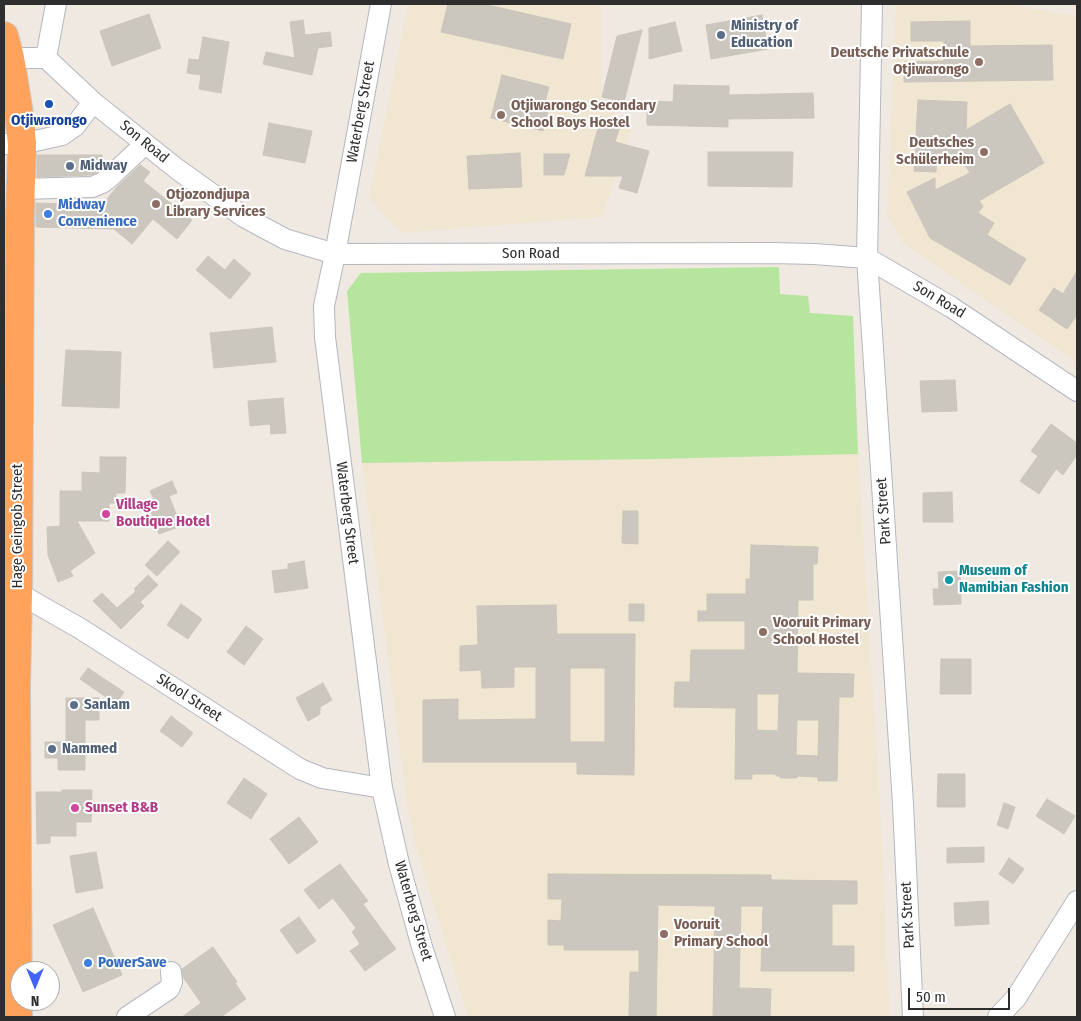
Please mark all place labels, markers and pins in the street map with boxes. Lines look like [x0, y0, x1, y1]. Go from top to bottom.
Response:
place label: Ministry of Education [731, 17, 798, 52]
marker: Ministry of Education [715, 29, 727, 41]
place label: Deutsche Privatschule Otjiwarongo [831, 44, 969, 79]
marker: Deutsche Privatschule Otjiwarongo [973, 56, 985, 68]
place label: Otjiwarongo Secondary School Boys Hostel [511, 97, 656, 132]
marker: Otjiwarongo [43, 98, 55, 110]
marker: Otjiwarongo Secondary School Boys Hostel [495, 109, 507, 121]
place label: Otjiwarongo [11, 112, 87, 130]
place label: Deutsches Schülerheim [896, 134, 974, 169]
marker: Deutsches Schülerheim [978, 146, 990, 158]
place label: Midway [80, 157, 127, 175]
marker: Midway [64, 160, 76, 172]
place label: Otjozondjupa Library Services [166, 186, 265, 221]
place label: Midway Convenience [58, 196, 137, 231]
marker: Otjozondjupa Library Services [150, 198, 162, 210]
marker: Midway Convenience [42, 208, 54, 220]
place label: Village Boutique Hotel [116, 496, 210, 531]
marker: Village Boutique Hotel [100, 508, 112, 520]
place label: Museum of Namibian Fashion [959, 562, 1069, 597]
marker: Museum of Namibian Fashion [943, 574, 955, 586]
place label: Vooruit Primary School Hostel [773, 614, 871, 649]
marker: Vooruit Primary School Hostel [757, 626, 769, 638]
place label: Sanlam [84, 696, 130, 714]
marker: Sanlam [68, 699, 80, 711]
place label: Nammed [62, 740, 117, 758]
marker: Nammed [46, 743, 58, 755]
place label: Sunset B&B [85, 799, 158, 817]
marker: Sunset B&B [69, 802, 81, 814]
place label: Vooruit Primary School [674, 916, 768, 951]
marker: Vooruit Primary School [658, 928, 670, 940]
place label: PowerSave [98, 954, 167, 972]
marker: PowerSave [82, 957, 94, 969]

